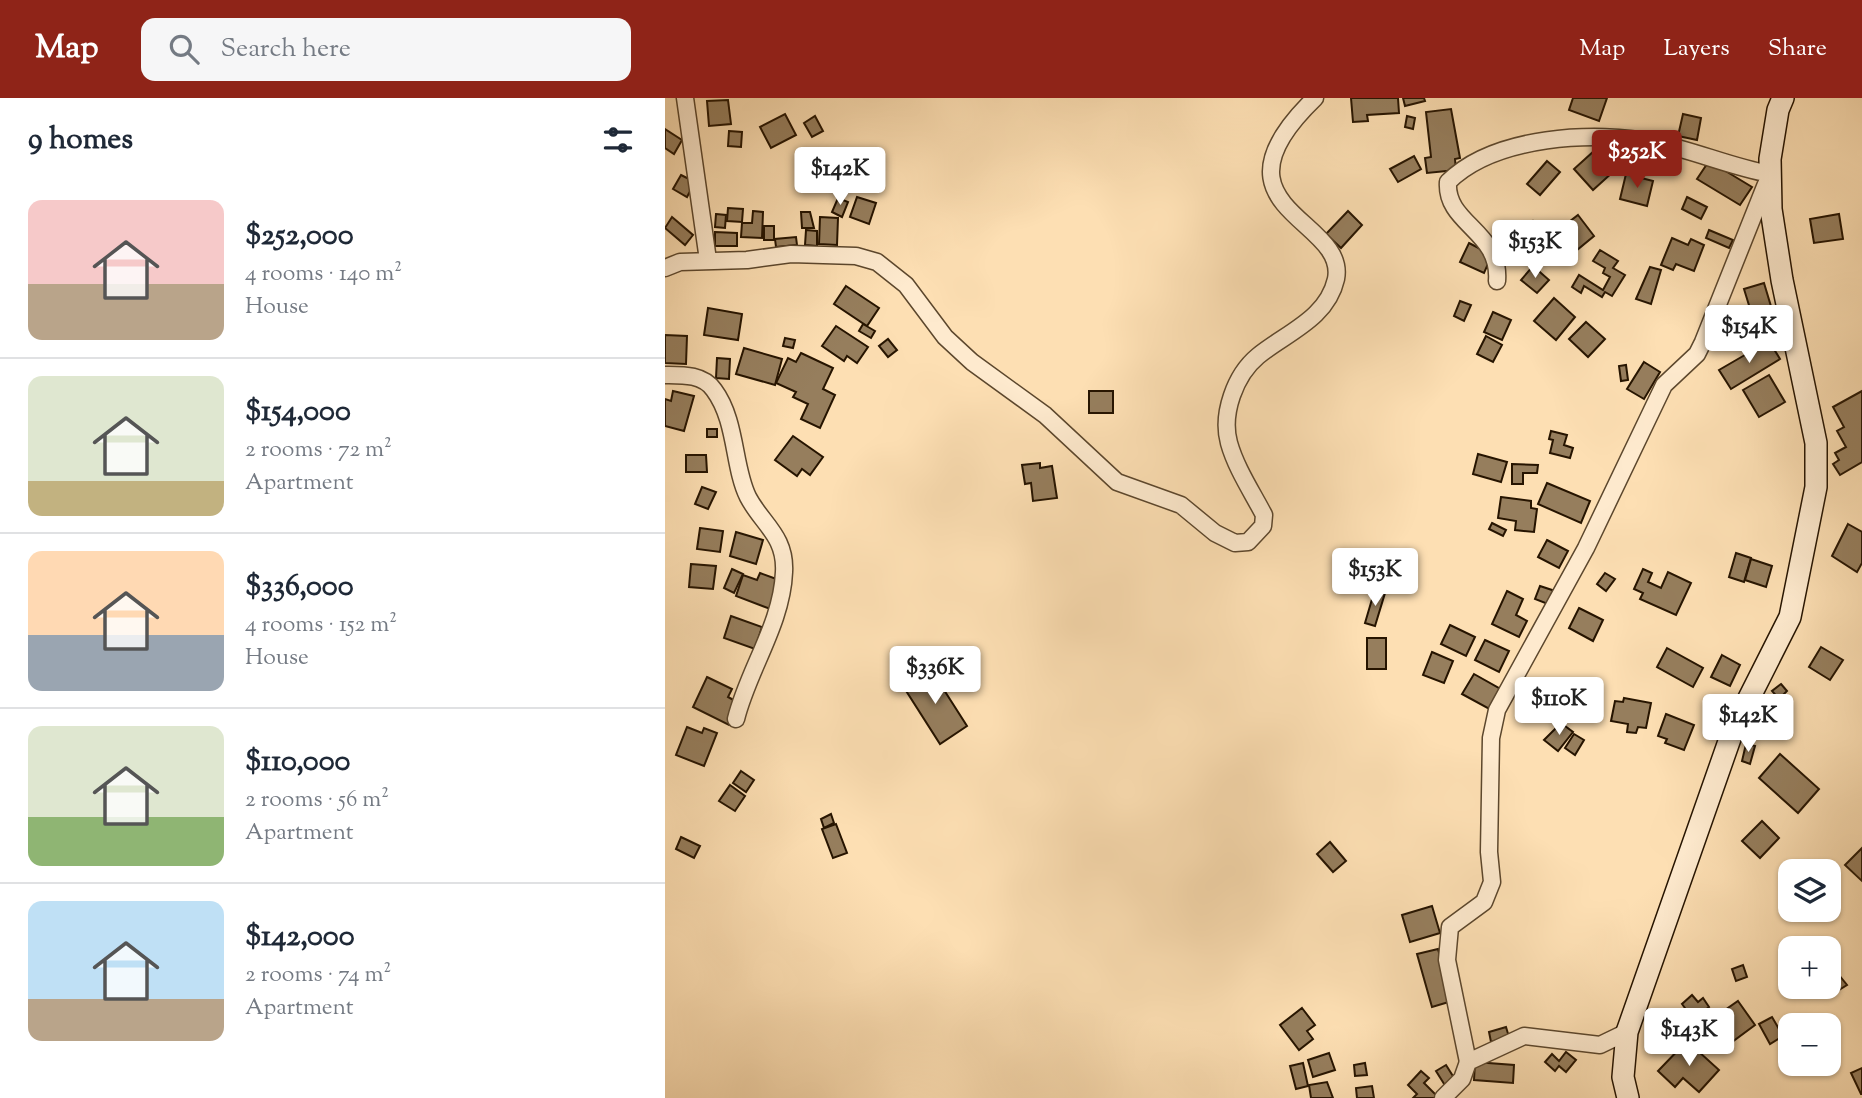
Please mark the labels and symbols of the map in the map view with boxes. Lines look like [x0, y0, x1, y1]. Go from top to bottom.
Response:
pin: $252K [1588, 130, 1686, 190]
pin: $142K [791, 148, 889, 207]
pin: $153K [1486, 220, 1584, 280]
pin: $154K [1700, 306, 1798, 365]
pin: $153K [1326, 548, 1424, 608]
pin: $336K [886, 646, 984, 706]
pin: $110K [1510, 678, 1608, 737]
pin: $142K [1699, 694, 1797, 754]
pin: $143K [1640, 1009, 1738, 1068]

